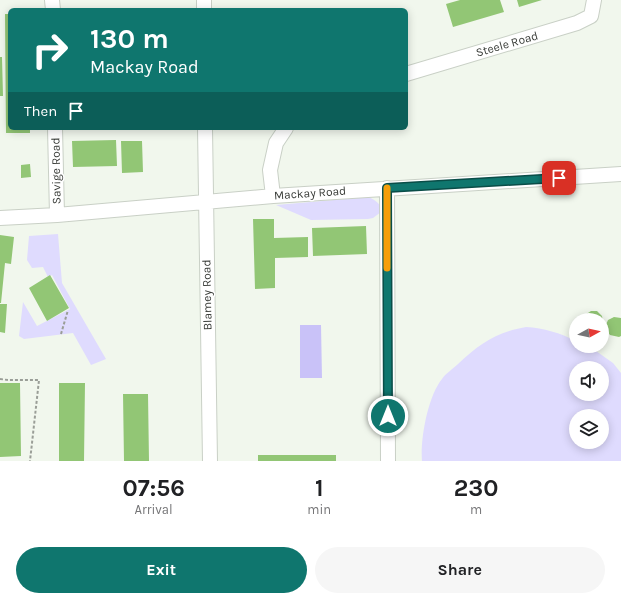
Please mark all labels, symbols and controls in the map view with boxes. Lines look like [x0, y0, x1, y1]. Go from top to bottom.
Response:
text: 130 m [90, 22, 169, 55]
icon: right [24, 24, 76, 76]
street label: Steele Road [474, 28, 540, 60]
text: Mackay Road [90, 56, 199, 78]
icon: arrive [65, 100, 87, 122]
text: Then [24, 102, 57, 120]
street label: Savige Road [48, 137, 64, 205]
pin [542, 161, 576, 195]
icon: arrive [548, 167, 570, 189]
street label: Mackay Road [273, 183, 347, 203]
street label: Blamey Road [199, 259, 215, 331]
north arrow [569, 313, 609, 353]
map controls [569, 313, 609, 449]
button: sound [569, 361, 609, 401]
position arrow [367, 395, 409, 437]
button: layers [569, 409, 609, 449]
text: 07:56 [123, 474, 185, 502]
text: 1 [315, 474, 324, 502]
text: 230 [454, 474, 498, 502]
text: Arrival [135, 502, 173, 517]
text: min [307, 502, 331, 517]
text: m [470, 502, 482, 517]
button: Exit [16, 547, 307, 593]
button: Share [315, 547, 605, 593]

